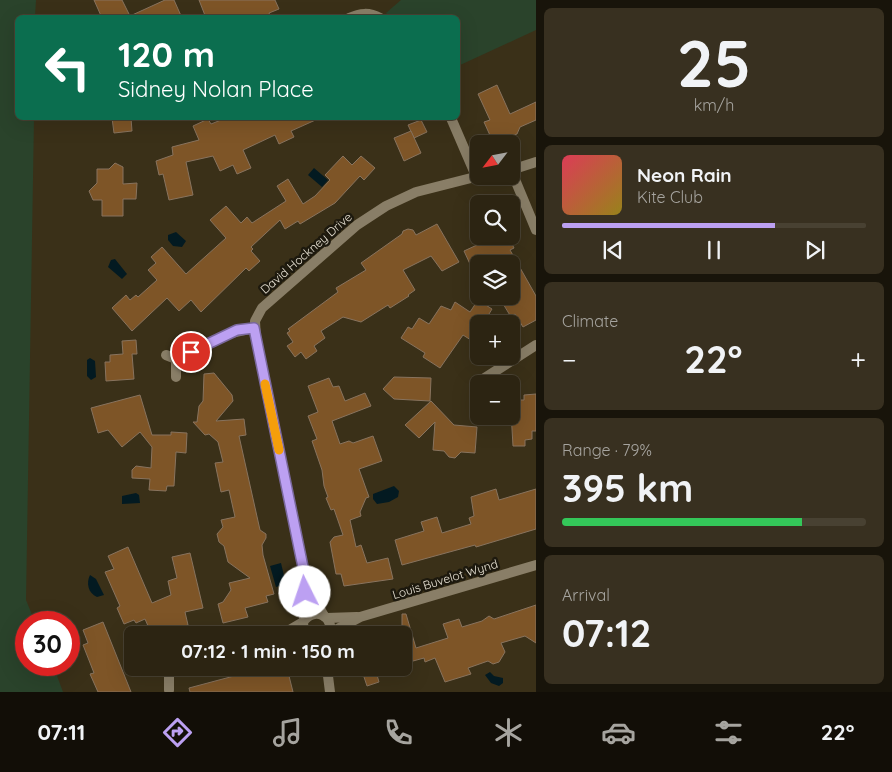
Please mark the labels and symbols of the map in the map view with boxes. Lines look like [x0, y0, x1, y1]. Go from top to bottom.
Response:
north arrow [470, 135, 520, 185]
street label: David Hockney Drive [257, 209, 355, 297]
pin [170, 331, 212, 373]
street label: Louis Buvelot Wynd [390, 556, 500, 602]
position arrow [278, 565, 330, 617]
speed limit sign: 30 [15, 611, 80, 676]

